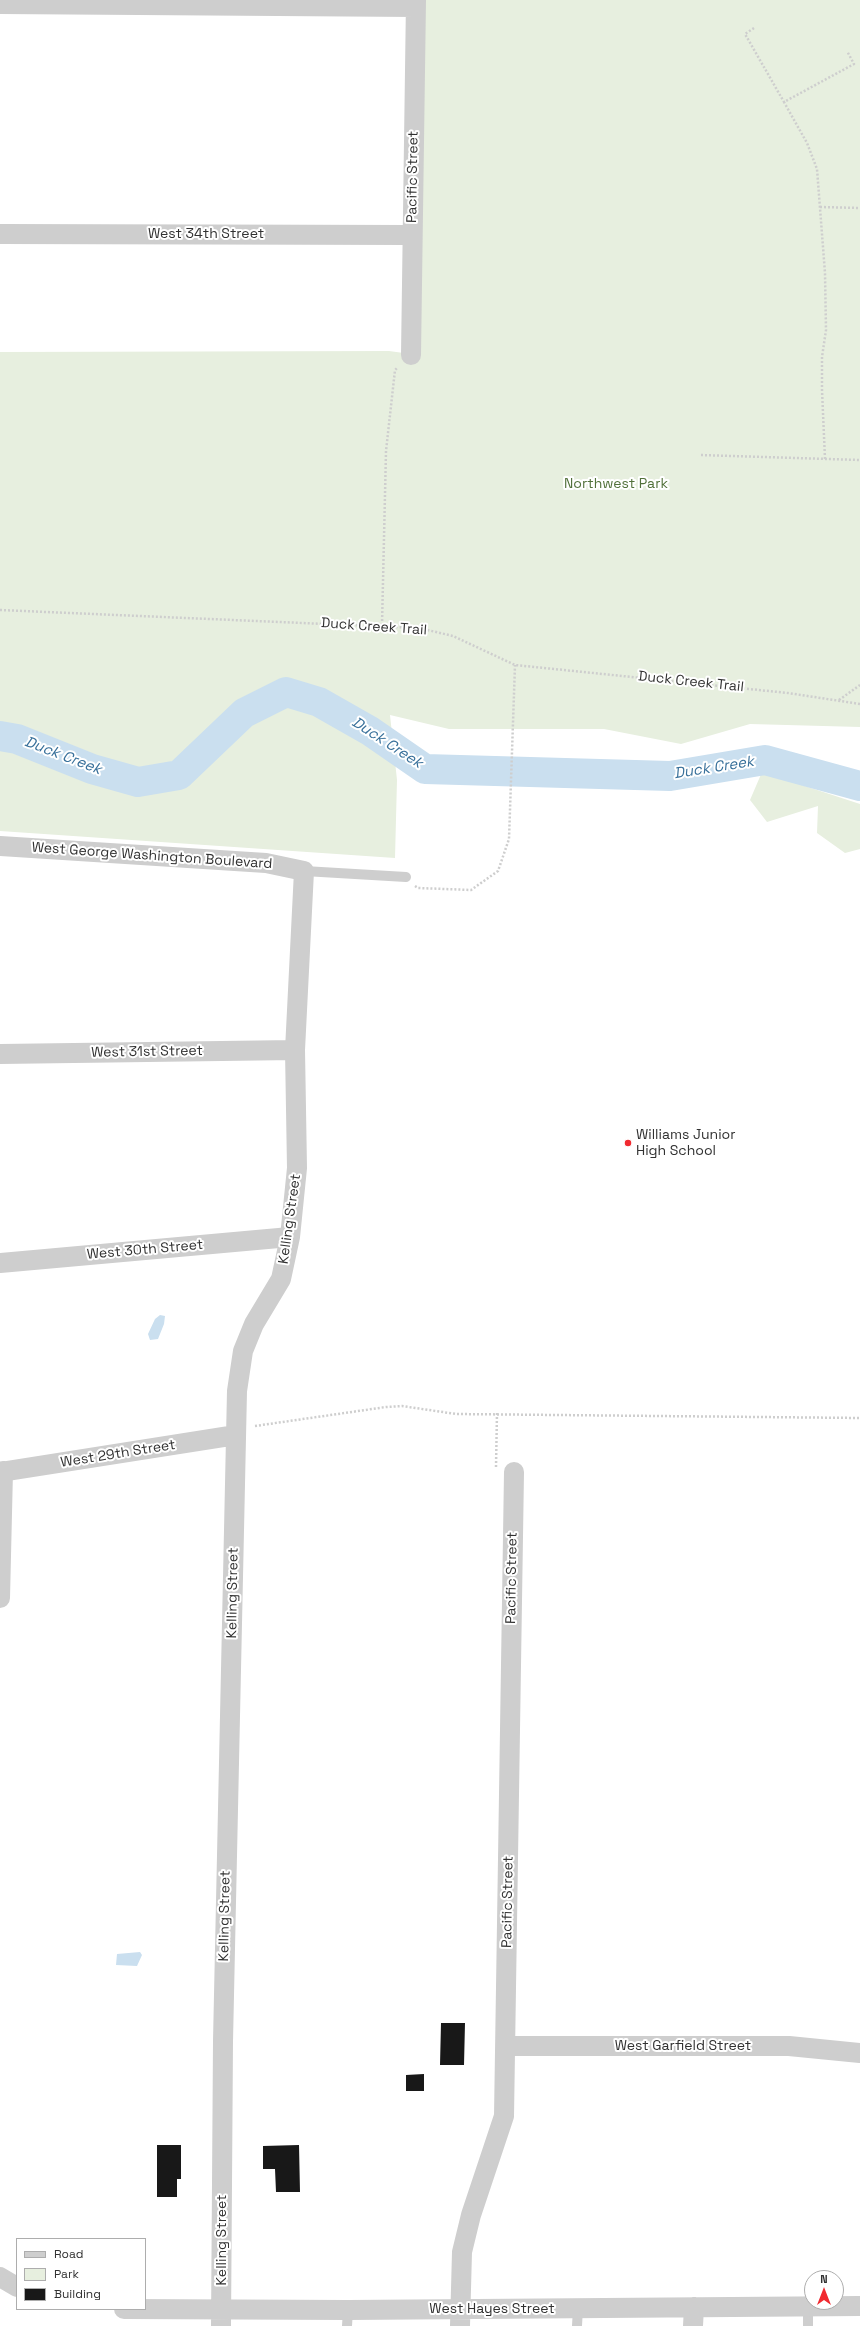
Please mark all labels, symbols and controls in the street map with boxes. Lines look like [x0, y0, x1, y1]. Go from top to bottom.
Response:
street label: Pacific Street [404, 131, 422, 223]
street label: West 34th Street [148, 226, 264, 242]
park label: Northwest Park [564, 476, 668, 492]
street label: Duck Creek Trail [320, 615, 428, 639]
street label: Duck Creek Trail [637, 668, 745, 696]
water label: Duck Creek [348, 713, 426, 773]
water label: Duck Creek [22, 733, 104, 779]
water label: Duck Creek [673, 753, 755, 783]
street label: West George Washington Boulevard [31, 839, 273, 873]
street label: West 31st Street [91, 1043, 203, 1061]
place label: Williams Junior High School [636, 1127, 736, 1160]
marker: Williams Junior High School [623, 1138, 633, 1148]
street label: Kelling Street [275, 1173, 305, 1265]
street label: West 30th Street [86, 1237, 204, 1263]
street label: West 29th Street [59, 1437, 177, 1471]
street label: Pacific Street [503, 1532, 521, 1624]
street label: Kelling Street [224, 1547, 242, 1639]
street label: Pacific Street [499, 1856, 517, 1948]
street label: Kelling Street [216, 1870, 234, 1962]
street label: West Garfield Street [615, 2038, 751, 2054]
street label: Kelling Street [214, 2195, 230, 2285]
legend [16, 2238, 146, 2310]
text: Road [54, 2246, 83, 2262]
text: Park [54, 2266, 79, 2282]
north arrow [804, 2270, 844, 2310]
text: N [820, 2272, 828, 2286]
text: Building [54, 2286, 101, 2302]
street label: West Hayes Street [429, 2301, 555, 2317]

